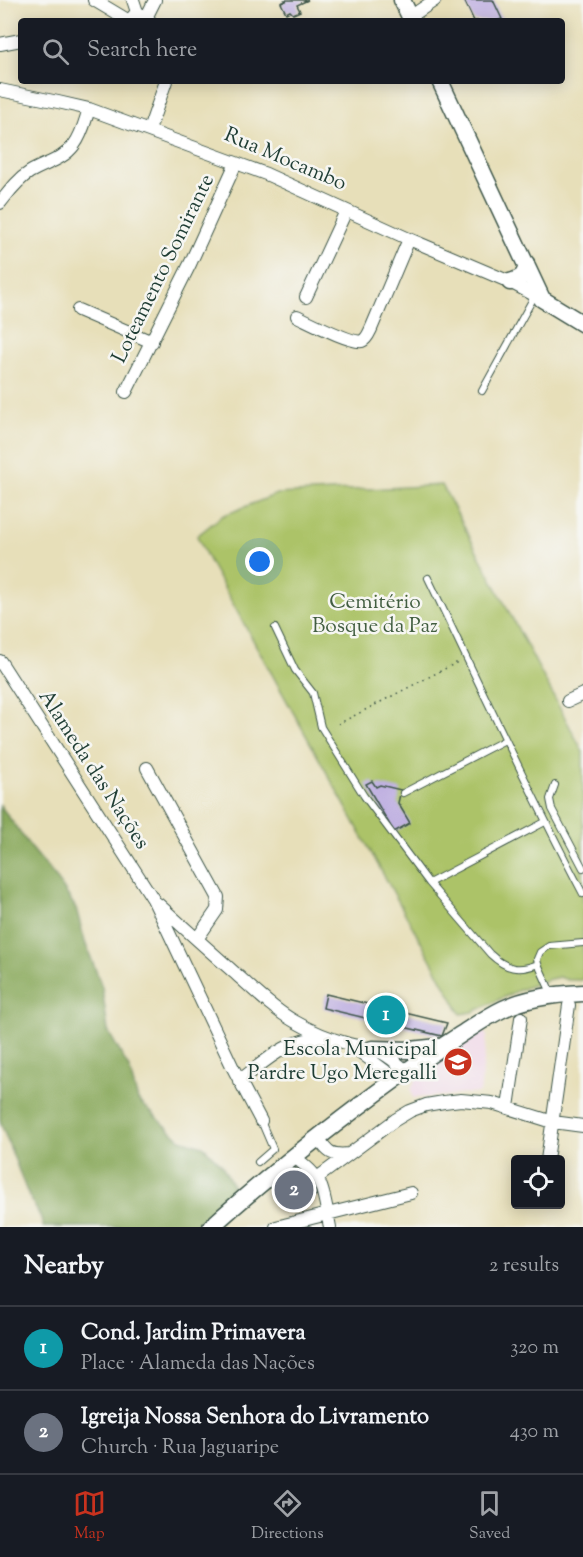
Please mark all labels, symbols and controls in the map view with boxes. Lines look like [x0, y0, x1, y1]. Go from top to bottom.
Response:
search box [18, 18, 565, 84]
icon: search [39, 35, 72, 68]
text: Search here [87, 35, 197, 67]
street label: Rua Mocambo [219, 121, 351, 199]
street label: Loteamento Somirante [105, 169, 223, 369]
your location [245, 547, 274, 576]
park label: Cemitério Bosque da Paz [312, 588, 438, 642]
street label: Alameda das Nações [30, 684, 156, 856]
pin: 1 [366, 992, 406, 1038]
place label: Escola Municipal Pardre Ugo Meregalli [247, 1035, 437, 1089]
school or university icon: Escola Municipal Pardre Ugo Meregalli [442, 1046, 474, 1078]
map controls [511, 1155, 565, 1209]
button: locate [511, 1155, 565, 1209]
pin: 2 [274, 1168, 314, 1212]
text: Nearby [24, 1248, 104, 1285]
text: 2 results [489, 1252, 559, 1281]
text: Cond. Jardim Primavera [81, 1318, 306, 1350]
text: 1 [40, 1334, 47, 1363]
text: 320 m [510, 1334, 559, 1363]
text: Place · Alameda das Nações [81, 1350, 315, 1379]
text: Igreija Nossa Senhora do Livramento [81, 1402, 429, 1434]
text: 2 [39, 1418, 48, 1447]
text: 430 m [510, 1418, 559, 1447]
text: Church · Rua Jaguaripe [81, 1434, 279, 1463]
tab: Map [73, 1487, 106, 1546]
tab: Directions [251, 1487, 324, 1546]
tab: Saved [469, 1487, 510, 1546]

